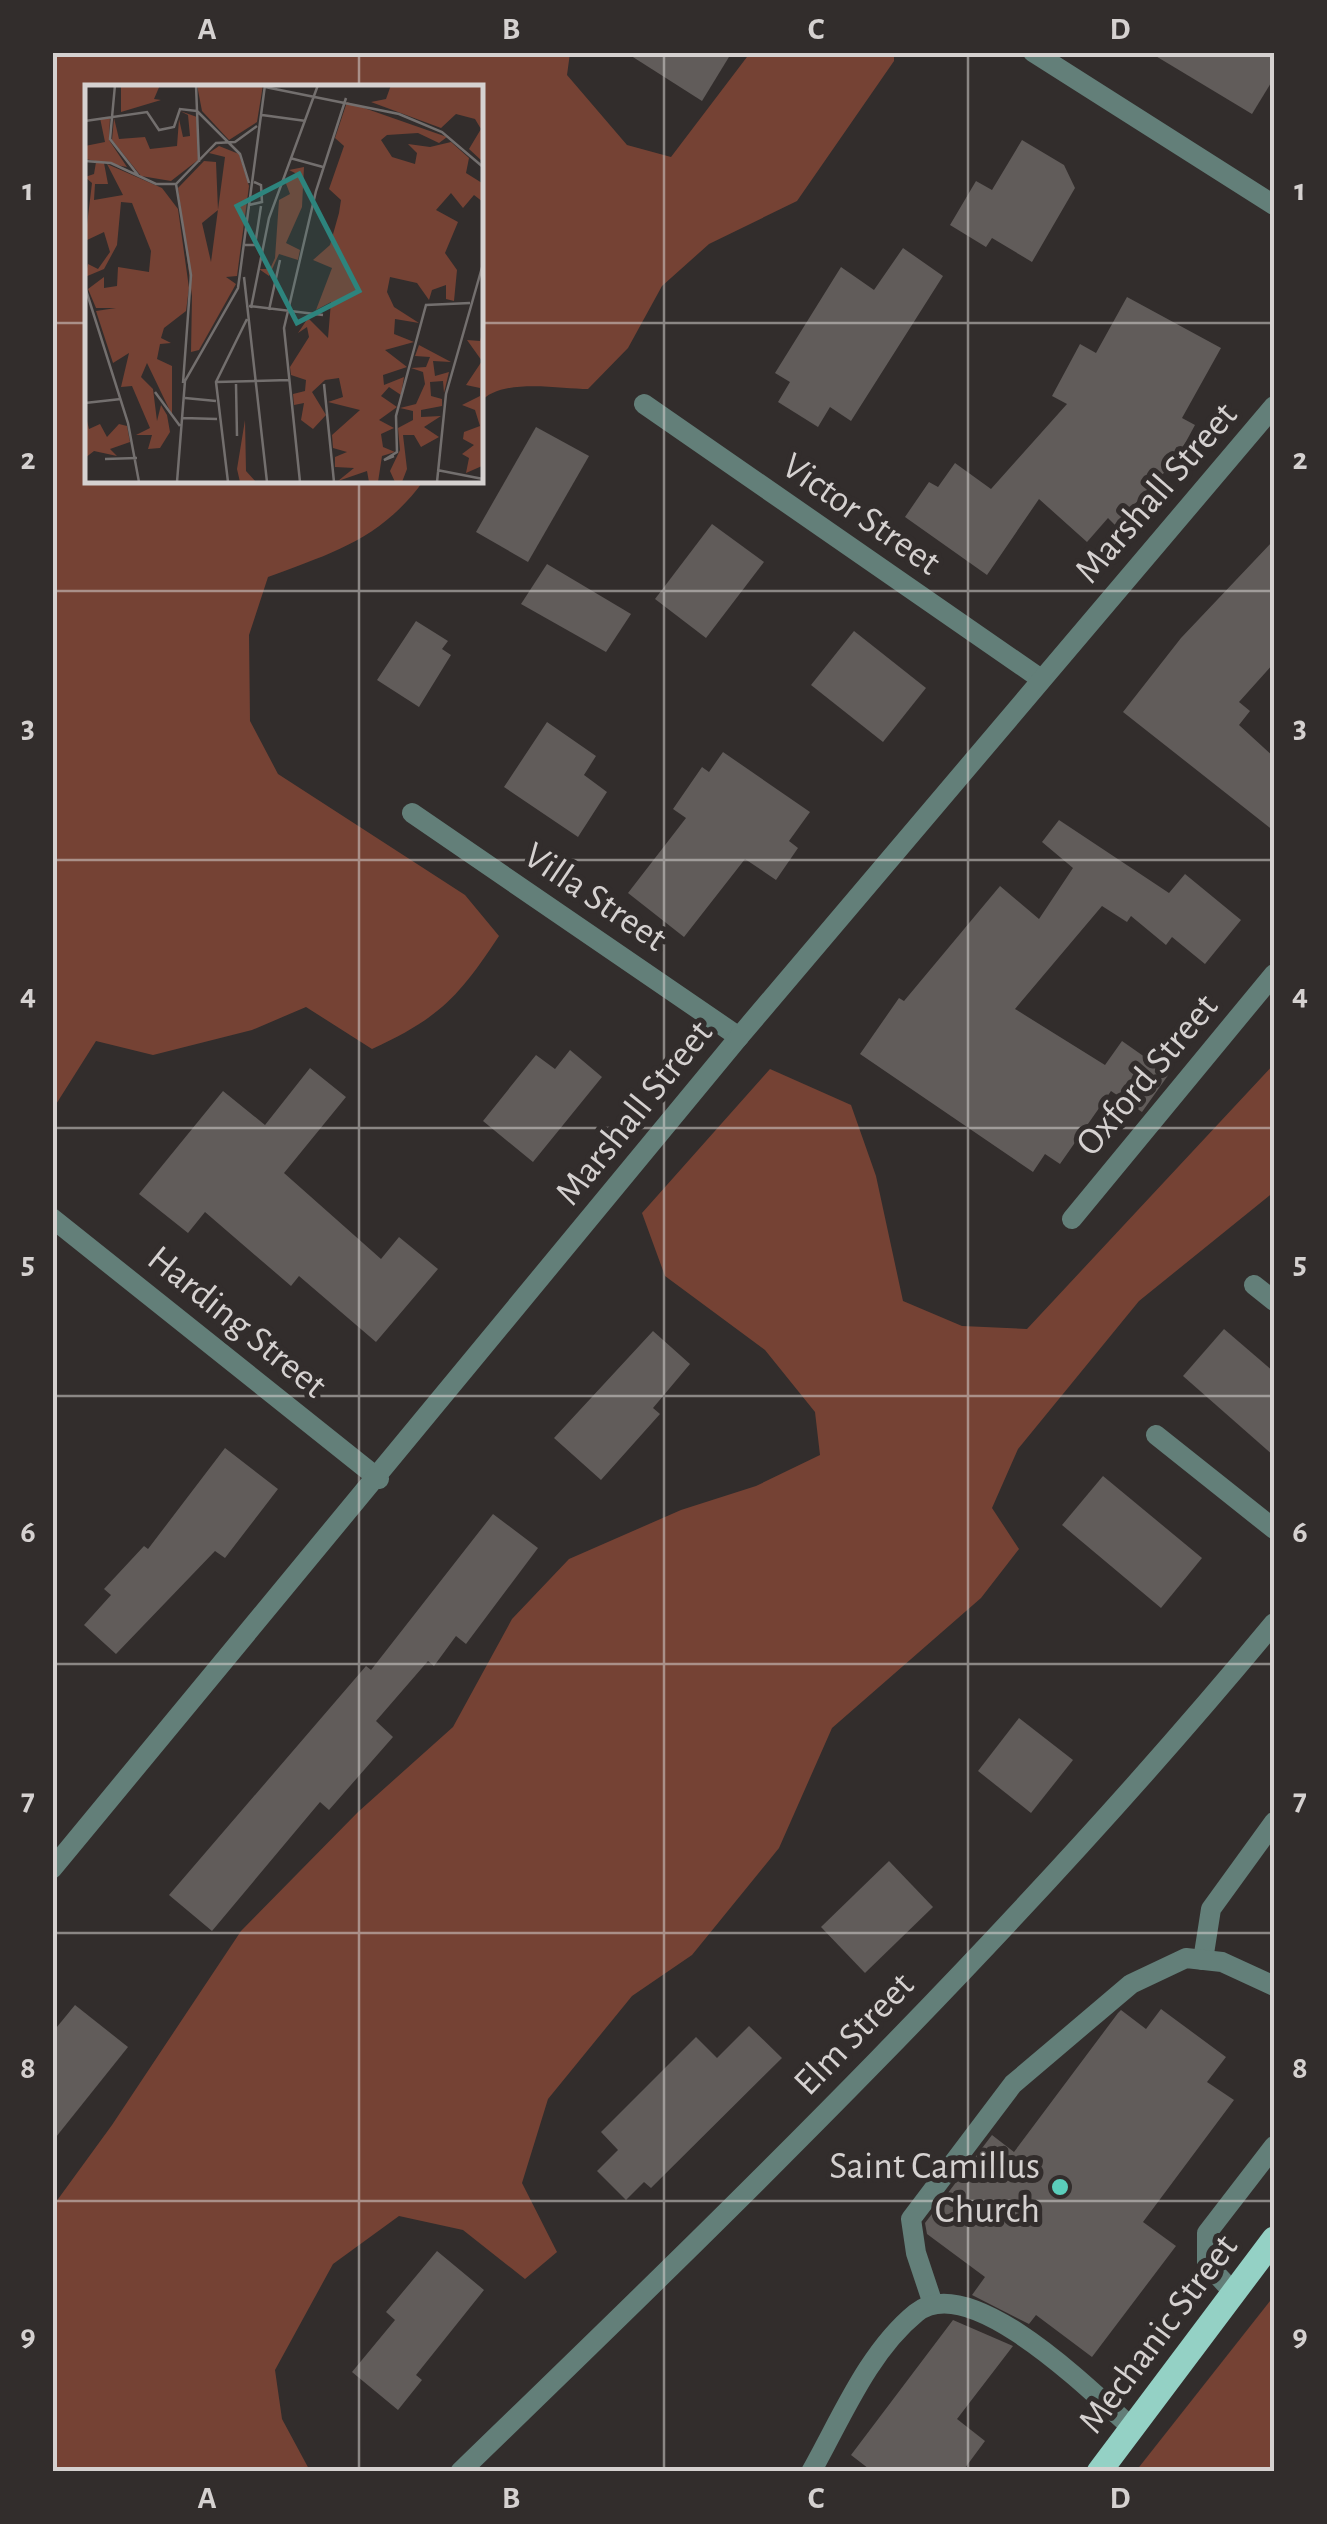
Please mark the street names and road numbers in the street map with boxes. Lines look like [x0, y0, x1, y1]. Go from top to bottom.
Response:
street label: Marshall Street [1068, 396, 1245, 591]
street label: Victor Street [775, 447, 947, 583]
street label: Villa Street [517, 836, 673, 959]
street label: Oxford Street [1070, 987, 1226, 1163]
street label: Marshall Street [549, 1014, 720, 1213]
street label: Harding Street [140, 1239, 333, 1406]
street label: Elm Street [787, 1966, 922, 2103]
street label: Mechanic Street [1072, 2228, 1245, 2440]

